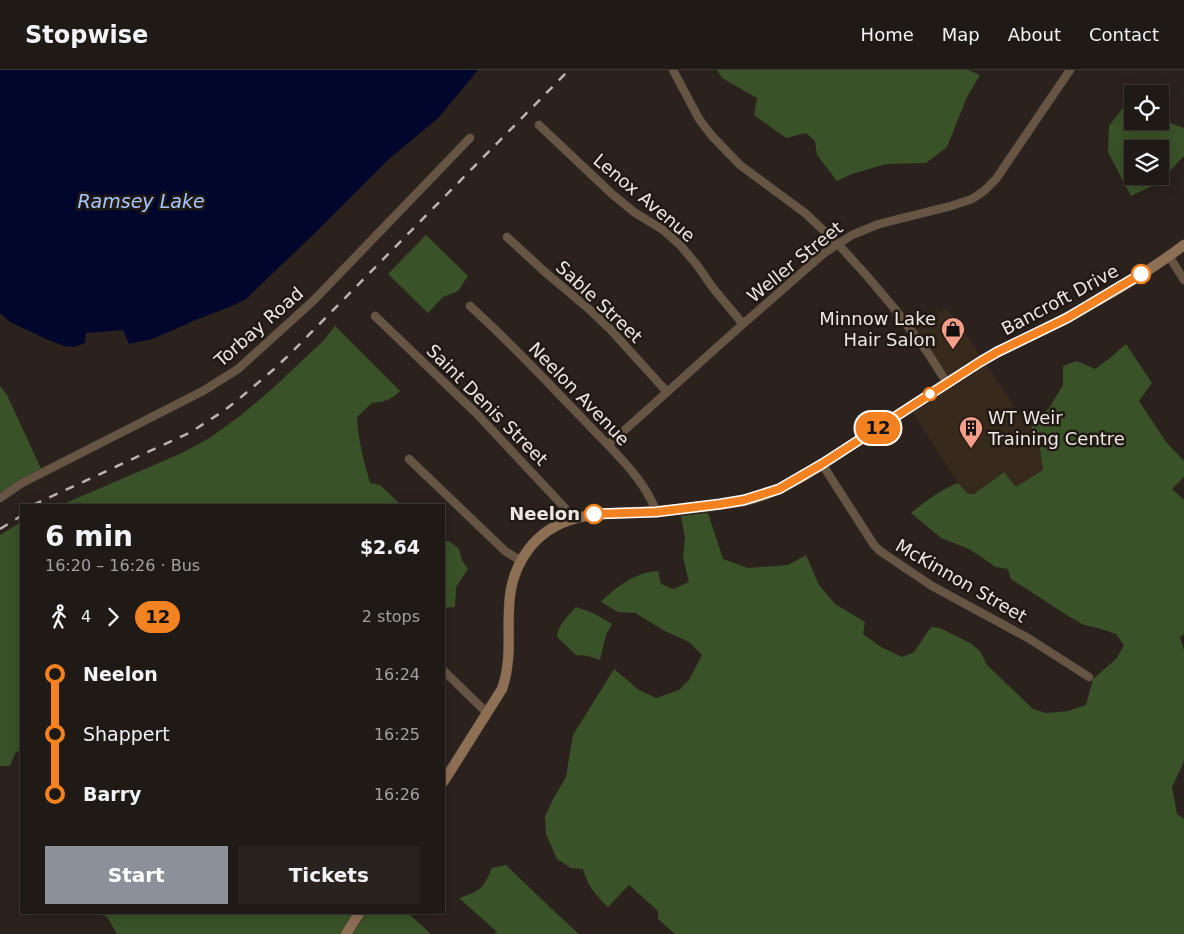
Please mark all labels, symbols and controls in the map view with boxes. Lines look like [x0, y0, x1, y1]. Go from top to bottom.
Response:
text: Stopwise [25, 21, 148, 49]
text: Home [861, 24, 914, 45]
text: Map [942, 24, 980, 45]
text: About [1008, 24, 1061, 45]
text: Contact [1089, 24, 1159, 45]
map controls [1124, 85, 1169, 185]
button: locate [1124, 85, 1169, 130]
button: layers [1124, 140, 1169, 185]
street label: Lenox Avenue [589, 149, 699, 246]
water label: Ramsey Lake [77, 190, 205, 212]
street label: Weller Street [743, 217, 847, 306]
street label: Sable Street [552, 256, 647, 347]
street label: Bancroft Drive [998, 260, 1122, 339]
unlabelled marker [1131, 264, 1151, 284]
street label: Torbay Road [209, 282, 307, 371]
place label: Minnow Lake Hair Salon [819, 308, 936, 350]
shop icon: Minnow Lake Hair Salon [940, 316, 966, 350]
street label: Neelon Avenue [525, 338, 634, 450]
street label: Saint Denis Street [422, 340, 552, 470]
unlabelled marker [923, 387, 937, 401]
place label: WT Weir Training Centre [987, 407, 1125, 449]
line badge: 12 [856, 412, 900, 444]
building icon: WT Weir Training Centre [958, 415, 984, 449]
text: 12 [865, 417, 891, 438]
place label: Neelon [509, 503, 580, 524]
marker: Neelon [584, 504, 604, 524]
text: 6 min [45, 520, 133, 553]
street label: McKinnon Street [892, 535, 1031, 627]
text: $2.64 [360, 536, 420, 558]
text: 16:20 – 16:26 · Bus [45, 556, 200, 575]
icon: walk [45, 603, 73, 631]
icon: forward [99, 603, 127, 631]
text: 12 [145, 606, 170, 627]
text: 4 [81, 607, 91, 626]
text: 2 stops [362, 607, 420, 626]
text: Neelon [83, 663, 158, 685]
text: 16:24 [374, 665, 420, 684]
text: Shappert [83, 723, 170, 745]
text: 16:25 [374, 725, 420, 744]
text: Barry [83, 783, 141, 805]
text: 16:26 [374, 785, 420, 804]
button: Start [45, 846, 228, 904]
button: Tickets [238, 846, 420, 904]

